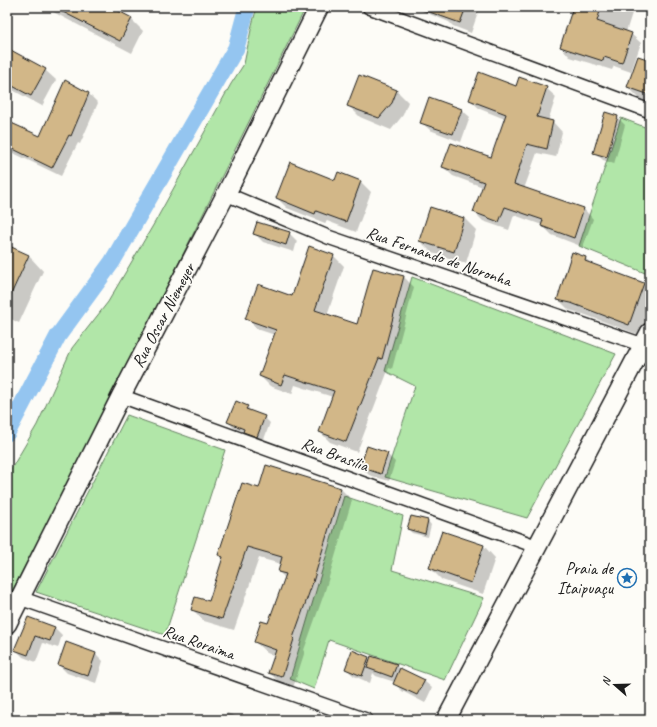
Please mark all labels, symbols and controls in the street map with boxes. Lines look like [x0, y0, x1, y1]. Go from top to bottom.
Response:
street label: Rua Fernando de Noronha [364, 222, 516, 292]
street label: Rua Oscar Niemeyer [127, 258, 201, 371]
street label: Rua Brasília [299, 433, 372, 477]
place label: Praia de Itaipuaçu [557, 558, 615, 599]
place icon: Praia de Itaipuaçu [616, 567, 638, 589]
street label: Rua Roraima [160, 620, 239, 665]
north arrow [595, 665, 635, 705]
text: N [598, 674, 614, 687]

